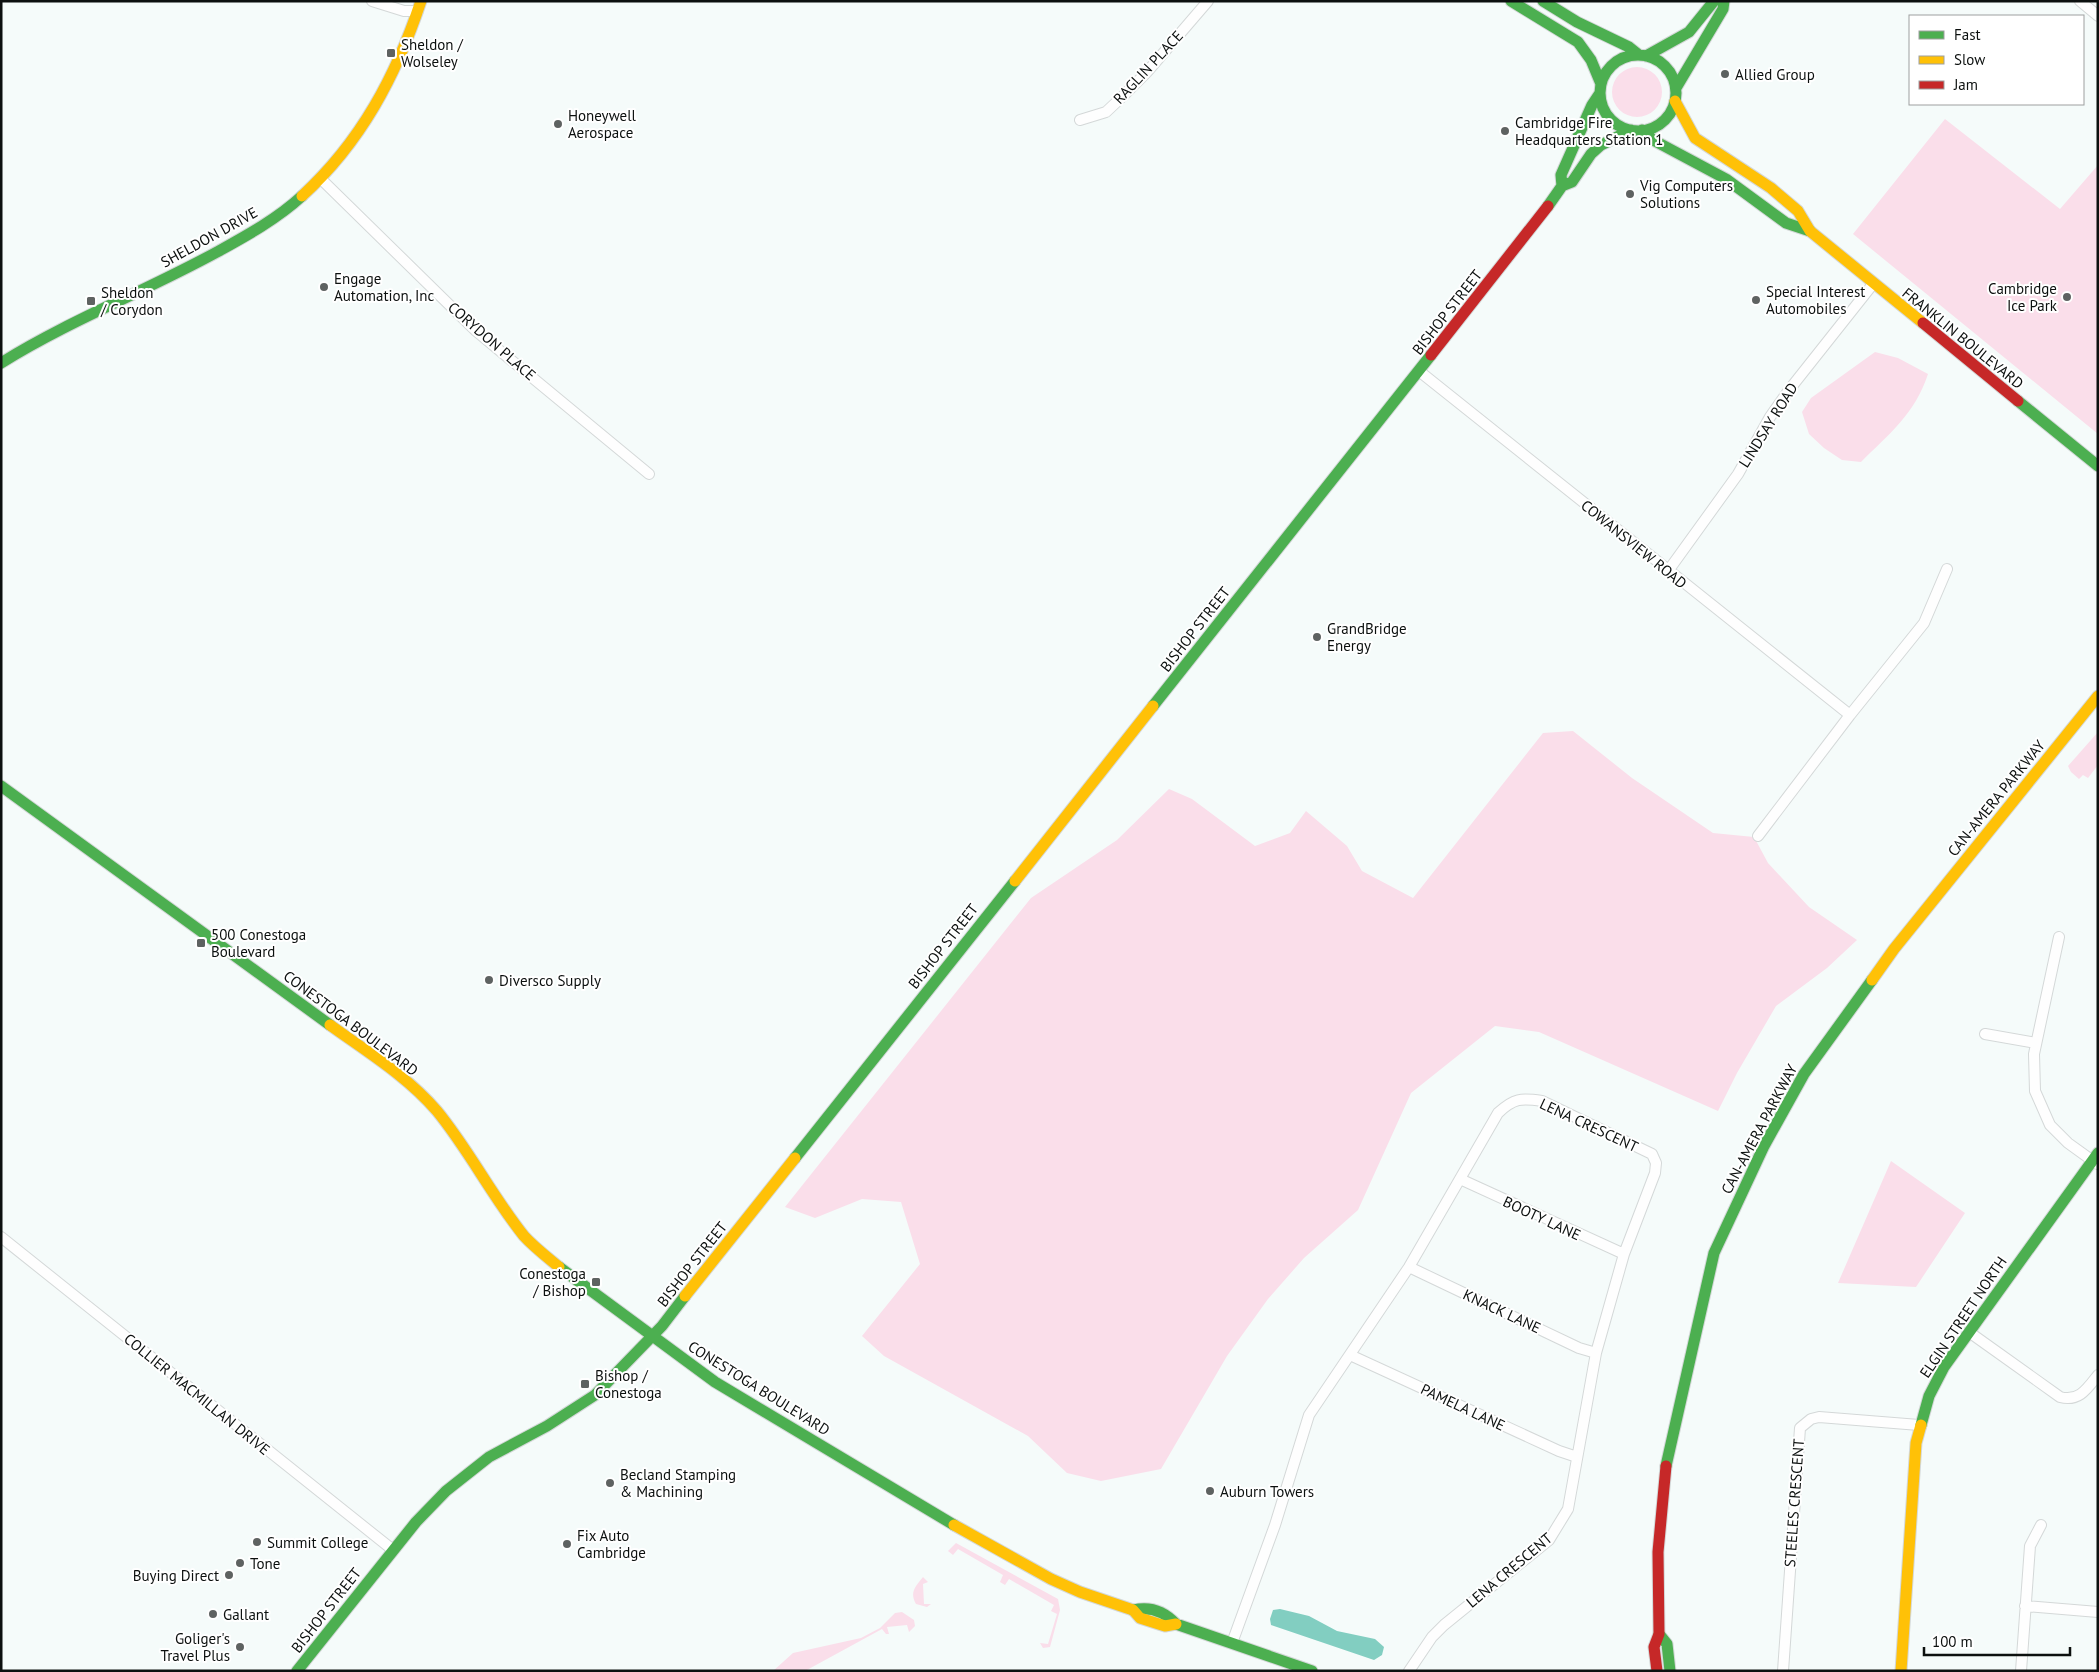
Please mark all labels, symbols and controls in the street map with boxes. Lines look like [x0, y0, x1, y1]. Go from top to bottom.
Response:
legend [1909, 15, 2084, 105]
text: Fast [1954, 25, 1981, 44]
street label: RAGLIN PLACE [1109, 26, 1187, 108]
place label: Sheldon / Wolseley [401, 35, 463, 71]
marker: Sheldon / Wolseley [385, 47, 397, 59]
text: Slow [1954, 50, 1985, 69]
place label: Allied Group [1735, 65, 1815, 84]
marker: Allied Group [1719, 68, 1731, 80]
text: Jam [1953, 75, 1978, 94]
place label: Honeywell Aerospace [568, 106, 637, 142]
place label: Cambridge Fire Headquarters Station 1 [1515, 113, 1663, 149]
marker: Honeywell Aerospace [552, 118, 564, 130]
marker: Cambridge Fire Headquarters Station 1 [1499, 125, 1511, 137]
place label: Vig Computers Solutions [1639, 176, 1733, 212]
marker: Vig Computers Solutions [1624, 188, 1636, 200]
street label: SHELDON DRIVE [157, 203, 261, 271]
street label: BISHOP STREET [1408, 265, 1487, 358]
place label: Engage Automation, Inc [334, 269, 435, 305]
place label: Cambridge Ice Park [1988, 279, 2058, 315]
marker: Engage Automation, Inc [318, 281, 330, 293]
place label: Special Interest Automobiles [1766, 282, 1865, 318]
place label: Sheldon / Corydon [100, 283, 163, 319]
street label: FRANKLIN BOULEVARD [1899, 283, 2027, 393]
marker: Cambridge Ice Park [2061, 291, 2073, 303]
marker: Special Interest Automobiles [1750, 294, 1762, 306]
marker: Sheldon / Corydon [85, 295, 97, 307]
street label: CORYDON PLACE [444, 298, 540, 384]
street label: LINDSAY ROAD [1734, 379, 1802, 471]
street label: COWANSVIEW ROAD [1577, 495, 1691, 593]
street label: BISHOP STREET [1156, 582, 1235, 675]
place label: GrandBridge Energy [1327, 619, 1407, 655]
marker: GrandBridge Energy [1311, 631, 1323, 643]
street label: CAN-AMERA PARKWAY [1943, 735, 2049, 860]
street label: BISHOP STREET [904, 899, 983, 992]
place label: 500 Conestoga Boulevard [211, 925, 306, 961]
marker: 500 Conestoga Boulevard [195, 937, 207, 949]
street label: CONESTOGA BOULEVARD [280, 966, 422, 1080]
place label: Diversco Supply [499, 971, 601, 990]
marker: Diversco Supply [483, 974, 495, 986]
street label: CAN-AMERA PARKWAY [1717, 1060, 1802, 1197]
street label: LENA CRESCENT [1537, 1094, 1642, 1156]
street label: BOOTY LANE [1500, 1192, 1584, 1244]
street label: BISHOP STREET [653, 1217, 732, 1310]
street label: ELGIN STREET NORTH [1915, 1253, 2011, 1381]
place label: Conestoga / Bishop [519, 1264, 586, 1300]
marker: Conestoga / Bishop [590, 1276, 602, 1288]
street label: KNACK LANE [1460, 1285, 1544, 1337]
street label: COLLIER MACMILLAN DRIVE [120, 1329, 274, 1459]
street label: CONESTOGA BOULEVARD [685, 1337, 833, 1439]
place label: Bishop / Conestoga [595, 1366, 662, 1402]
marker: Bishop / Conestoga [579, 1378, 591, 1390]
street label: PAMELA LANE [1418, 1379, 1508, 1435]
street label: STEELES CRESCENT [1780, 1437, 1808, 1568]
place label: Becland Stamping & Machining [620, 1465, 736, 1501]
marker: Becland Stamping & Machining [604, 1477, 616, 1489]
place label: Auburn Towers [1220, 1482, 1314, 1501]
marker: Auburn Towers [1204, 1485, 1216, 1497]
place label: Fix Auto Cambridge [577, 1526, 646, 1562]
street label: LENA CRESCENT [1462, 1528, 1556, 1612]
place label: Summit College [267, 1533, 369, 1552]
marker: Summit College [251, 1536, 263, 1548]
marker: Fix Auto Cambridge [561, 1538, 573, 1550]
place label: Tone [250, 1554, 280, 1573]
marker: Tone [234, 1557, 246, 1569]
street label: BISHOP STREET [287, 1563, 366, 1656]
place label: Buying Direct [133, 1566, 219, 1585]
marker: Buying Direct [223, 1569, 235, 1581]
place label: Gallant [223, 1605, 269, 1624]
marker: Gallant [207, 1608, 219, 1620]
scale bar [1924, 1624, 2070, 1656]
place label: Goliger's Travel Plus [160, 1629, 230, 1665]
text: 100 m [1932, 1632, 1973, 1651]
marker: Goliger's Travel Plus [234, 1641, 246, 1653]

